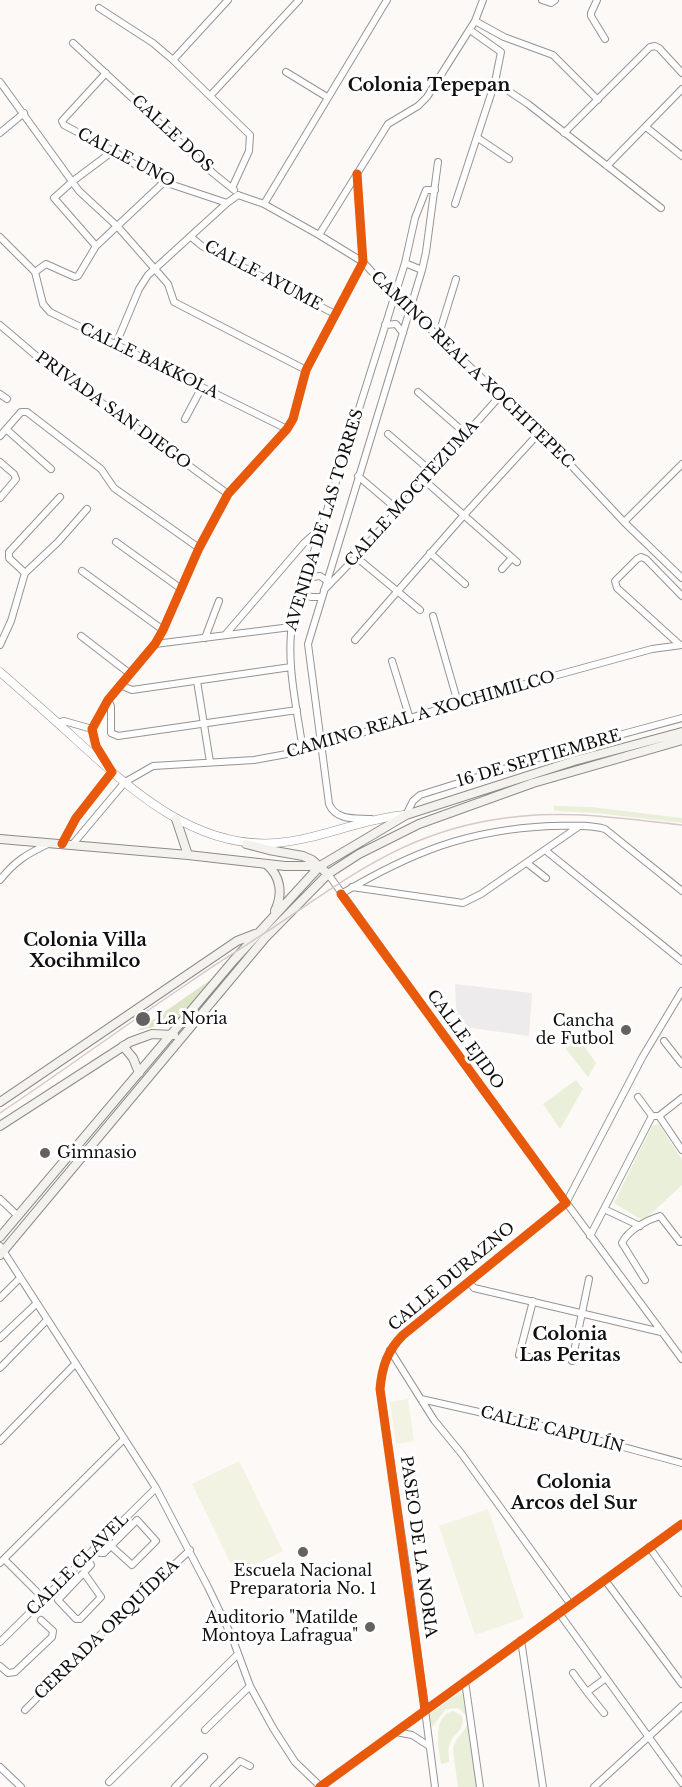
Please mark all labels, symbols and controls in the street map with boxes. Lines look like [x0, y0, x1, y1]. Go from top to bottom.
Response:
district label: Colonia Tepepan [348, 75, 510, 97]
street label: CALLE DOS [127, 91, 217, 177]
street label: CALLE UNO [74, 124, 178, 192]
street label: CALLE AYUME [201, 237, 325, 315]
street label: CAMINO REAL A XOCHITEPEC [366, 268, 578, 472]
street label: CALLE BAKKOLA [76, 319, 222, 403]
street label: PRIVADA SAN DIEGO [32, 348, 194, 474]
street label: AVENIDA DE LAS TORRES [282, 407, 368, 633]
street label: CALLE MOCTEZUMA [341, 417, 483, 571]
street label: CAMINO REAL A XOCHIMILCO [284, 667, 558, 763]
street label: 16 DE SEPTIEMBRE [455, 726, 623, 792]
district label: Colonia Villa Xocihmilco [23, 930, 147, 972]
street label: CALLE EJIDO [422, 986, 508, 1094]
place label: La Noria [156, 1009, 227, 1029]
marker: La Noria [134, 1010, 152, 1028]
place label: Cancha de Futbol [536, 1011, 614, 1049]
marker: Cancha de Futbol [619, 1023, 633, 1037]
place label: Gimnasio [57, 1143, 137, 1163]
marker: Gimnasio [38, 1146, 52, 1160]
street label: CALLE DURAZNO [385, 1219, 519, 1335]
district label: Colonia Las Peritas [519, 1324, 621, 1366]
street label: CALLE CAPULÍN [478, 1403, 626, 1457]
street label: PASEO DE LA NORIA [396, 1455, 440, 1639]
district label: Colonia Arcos del Sur [511, 1472, 637, 1514]
street label: CALLE CLAVEL [23, 1510, 133, 1620]
marker: Escuela Nacional Preparatoria No. 1 [296, 1545, 310, 1559]
street label: CERRADA ORQUÍDEA [31, 1556, 183, 1704]
place label: Escuela Nacional Preparatoria No. 1 [229, 1561, 377, 1599]
place label: Auditorio "Matilde Montoya Lafragua" [202, 1608, 358, 1646]
marker: Auditorio "Matilde Montoya Lafragua" [363, 1620, 377, 1634]

